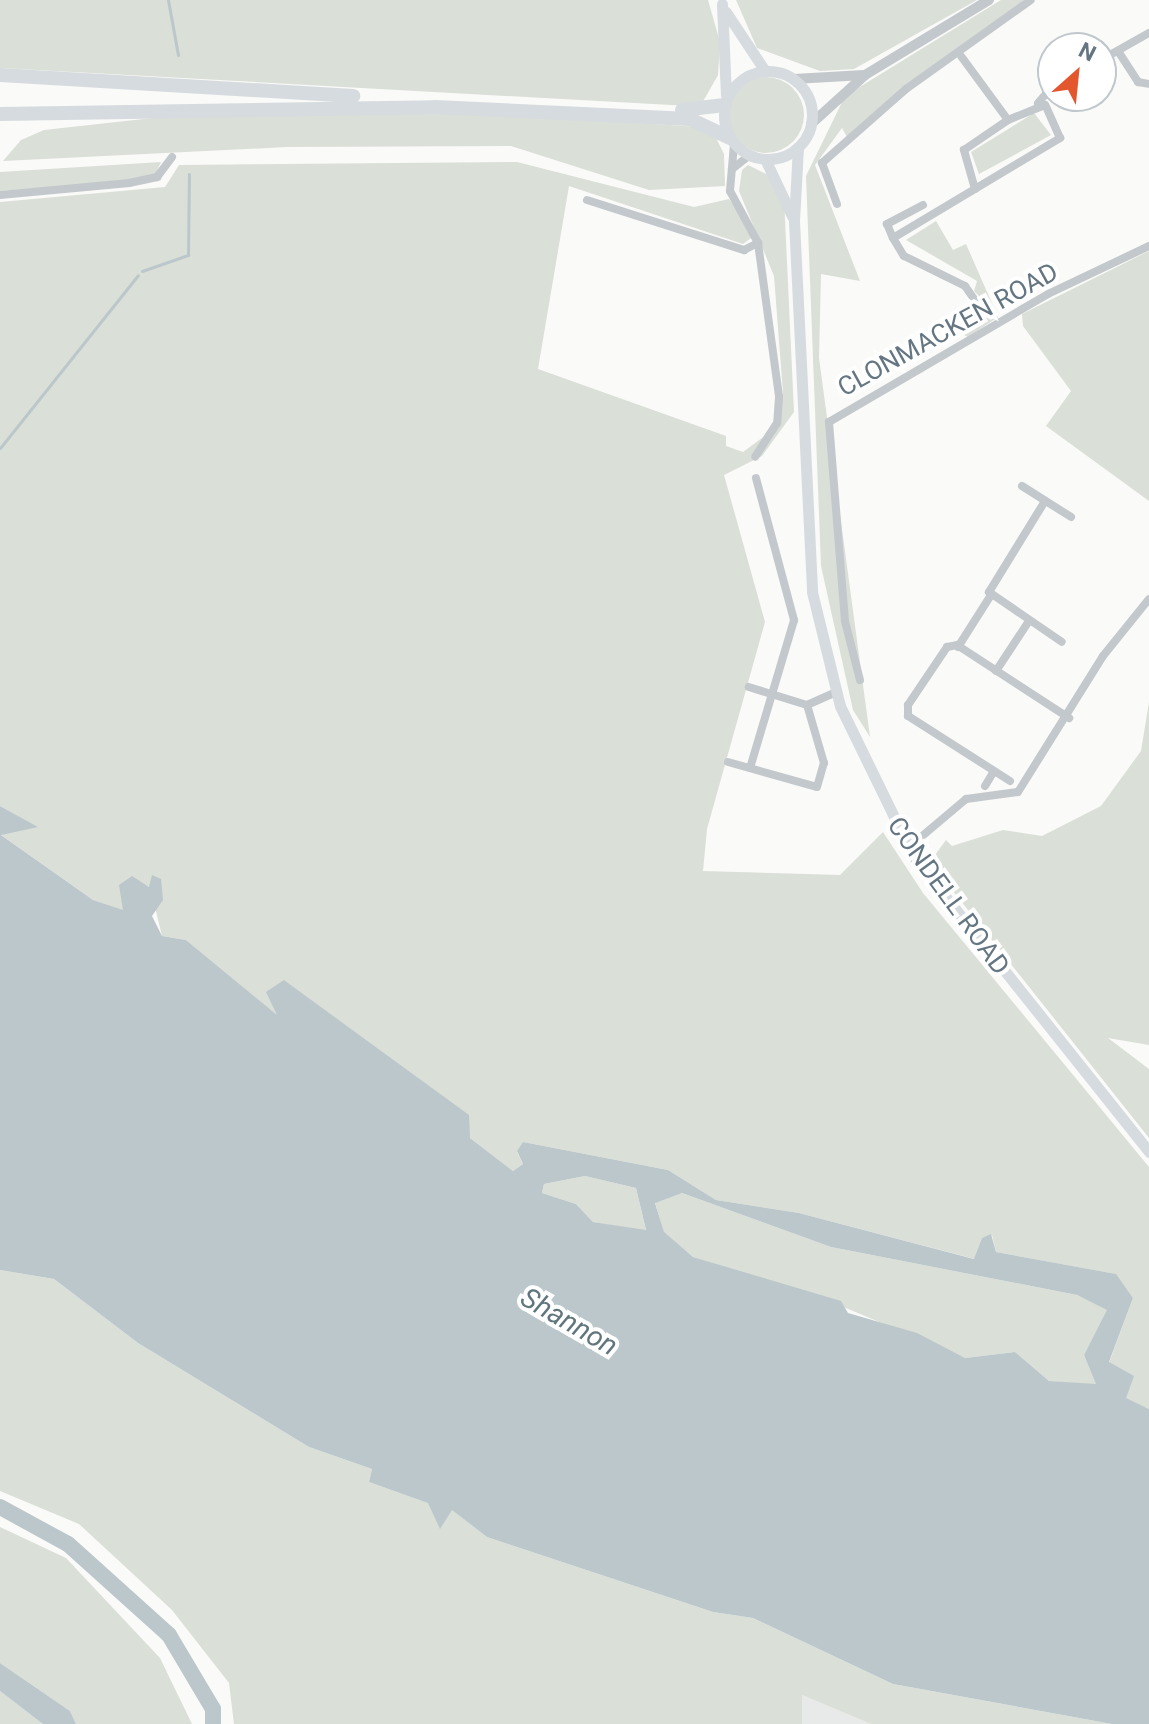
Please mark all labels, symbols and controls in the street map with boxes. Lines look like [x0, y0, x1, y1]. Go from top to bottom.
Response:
north arrow [1037, 32, 1117, 112]
text: N [1075, 37, 1100, 67]
street label: CLONMACKEN ROAD [832, 256, 1064, 404]
street label: CONDELL ROAD [880, 811, 1016, 981]
water label: Shannon [515, 1281, 623, 1363]

